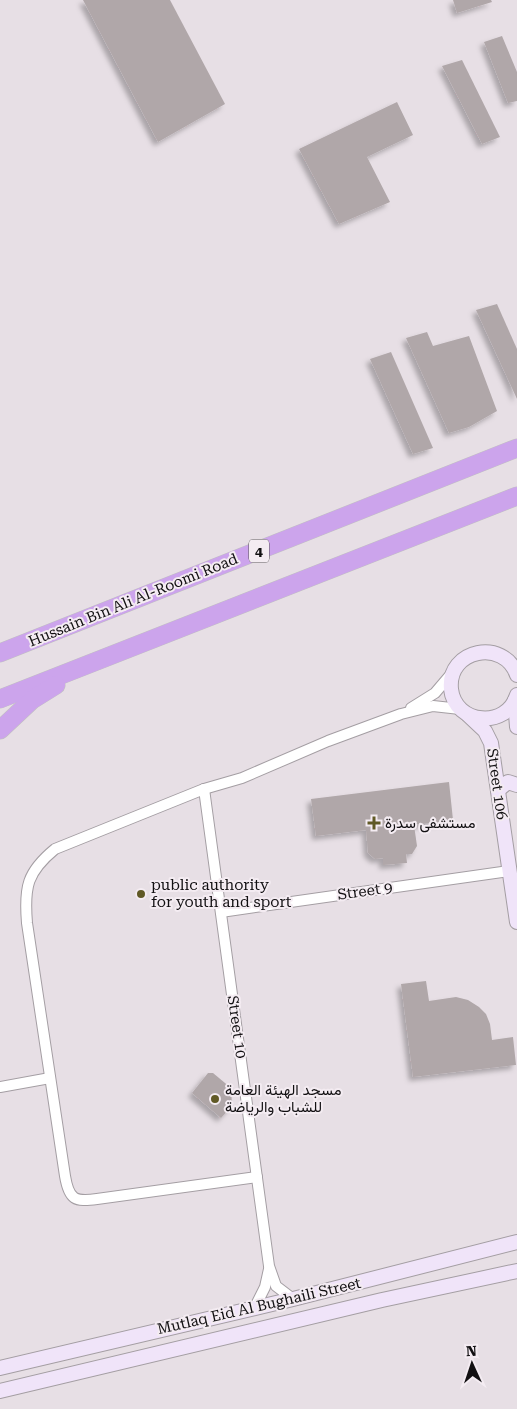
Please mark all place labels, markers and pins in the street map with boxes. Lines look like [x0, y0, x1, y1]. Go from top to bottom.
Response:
place label: مستشفى سدرة [385, 814, 475, 833]
marker: مستشفى سدرة [367, 816, 381, 830]
place label: public authority for youth and sport [151, 876, 292, 911]
marker: public authority for youth and sport [135, 888, 147, 900]
place label: مسجد الهيئة العامة للشباب والرياضة [225, 1081, 341, 1116]
marker: مسجد الهيئة العامة للشباب والرياضة [209, 1093, 221, 1105]

